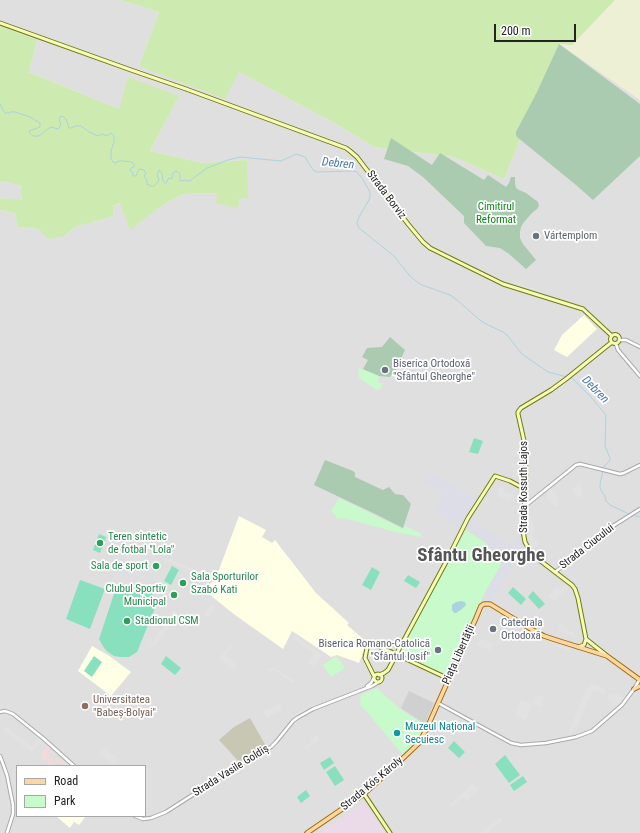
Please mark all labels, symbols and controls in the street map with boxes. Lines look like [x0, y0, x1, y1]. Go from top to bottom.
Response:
scale bar [496, 16, 578, 42]
text: 200 m [501, 24, 531, 38]
water label: Debren [321, 155, 355, 173]
street label: Strada Borviz [363, 168, 409, 222]
park label: Cimitirul Reformat [476, 200, 516, 226]
place label: Vártemplom [544, 229, 597, 243]
marker: Vártemplom [531, 231, 541, 241]
place label: Biserica Ortodoxă "Sfântul Gheorghe" [393, 357, 475, 383]
marker: Biserica Ortodoxă "Sfântul Gheorghe" [380, 365, 390, 375]
water label: Debren [579, 373, 611, 407]
street label: Strada Kossuth Lajos [517, 441, 531, 533]
street label: Strada Ciucului [557, 522, 617, 572]
place label: Teren sintetic de fotbal "Lola" [108, 530, 174, 556]
marker: Teren sintetic de fotbal "Lola" [95, 538, 105, 548]
district label: Sfântu Gheorghe [417, 545, 545, 567]
place label: Sala de sport [91, 559, 148, 573]
marker: Sala de sport [151, 561, 161, 571]
place label: Sala Sporturilor Szabó Kati [191, 570, 258, 596]
marker: Sala Sporturilor Szabó Kati [178, 578, 188, 588]
place label: Clubul Sportiv Municipal [105, 582, 166, 608]
marker: Clubul Sportiv Municipal [169, 590, 179, 600]
place label: Stadionul CSM [135, 614, 199, 628]
marker: Stadionul CSM [122, 616, 132, 626]
place label: Catedrala Ortodoxă [501, 616, 543, 642]
street label: Piața Libertății [440, 623, 478, 687]
marker: Catedrala Ortodoxă [488, 624, 498, 634]
place label: Biserica Romano-Catolică "Sfântul Iosif" [318, 637, 430, 663]
marker: Biserica Romano-Catolică "Sfântul Iosif" [433, 645, 443, 655]
place label: Universitatea "Babeș-Bolyai" [93, 693, 156, 719]
marker: Universitatea "Babeș-Bolyai" [80, 701, 90, 711]
place label: Muzeul Național Secuiesc [405, 720, 475, 746]
marker: Muzeul Național Secuiesc [392, 728, 402, 738]
street label: Strada Vasile Goldiș [191, 742, 271, 800]
street label: Strada Kós Károly [338, 754, 406, 814]
legend [16, 765, 146, 817]
text: Road [54, 774, 78, 788]
text: Park [54, 794, 75, 808]

